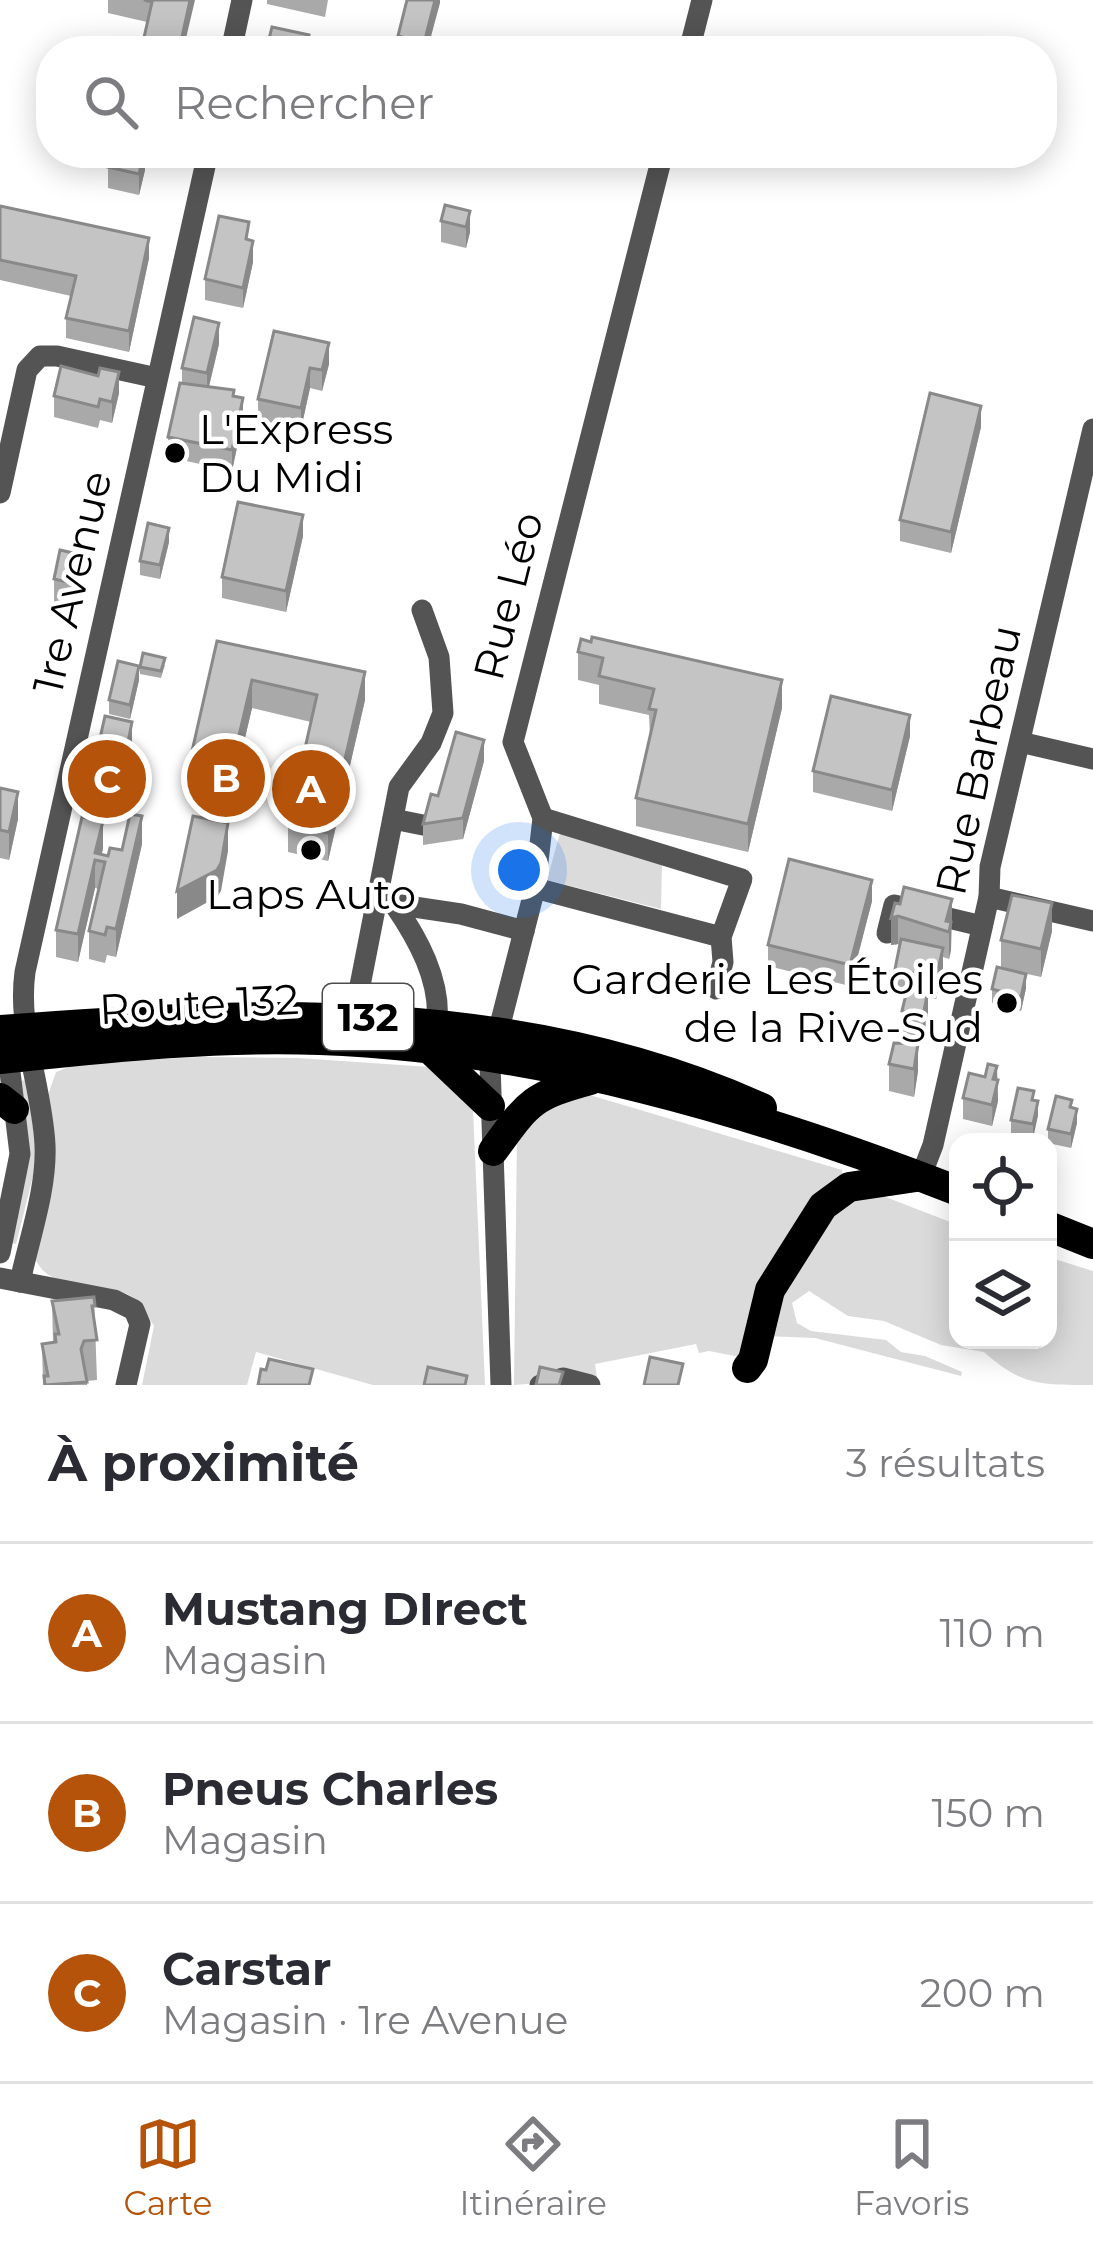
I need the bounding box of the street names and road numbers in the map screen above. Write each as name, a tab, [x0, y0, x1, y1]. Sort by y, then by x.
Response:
street label: 1re Avenue	[21, 466, 123, 698]
street label: Rue Léo	[462, 507, 554, 685]
street label: Rue Barbeau	[924, 621, 1032, 899]
street label: Route 132	[98, 973, 300, 1035]
road number: 132	[323, 984, 413, 1050]

